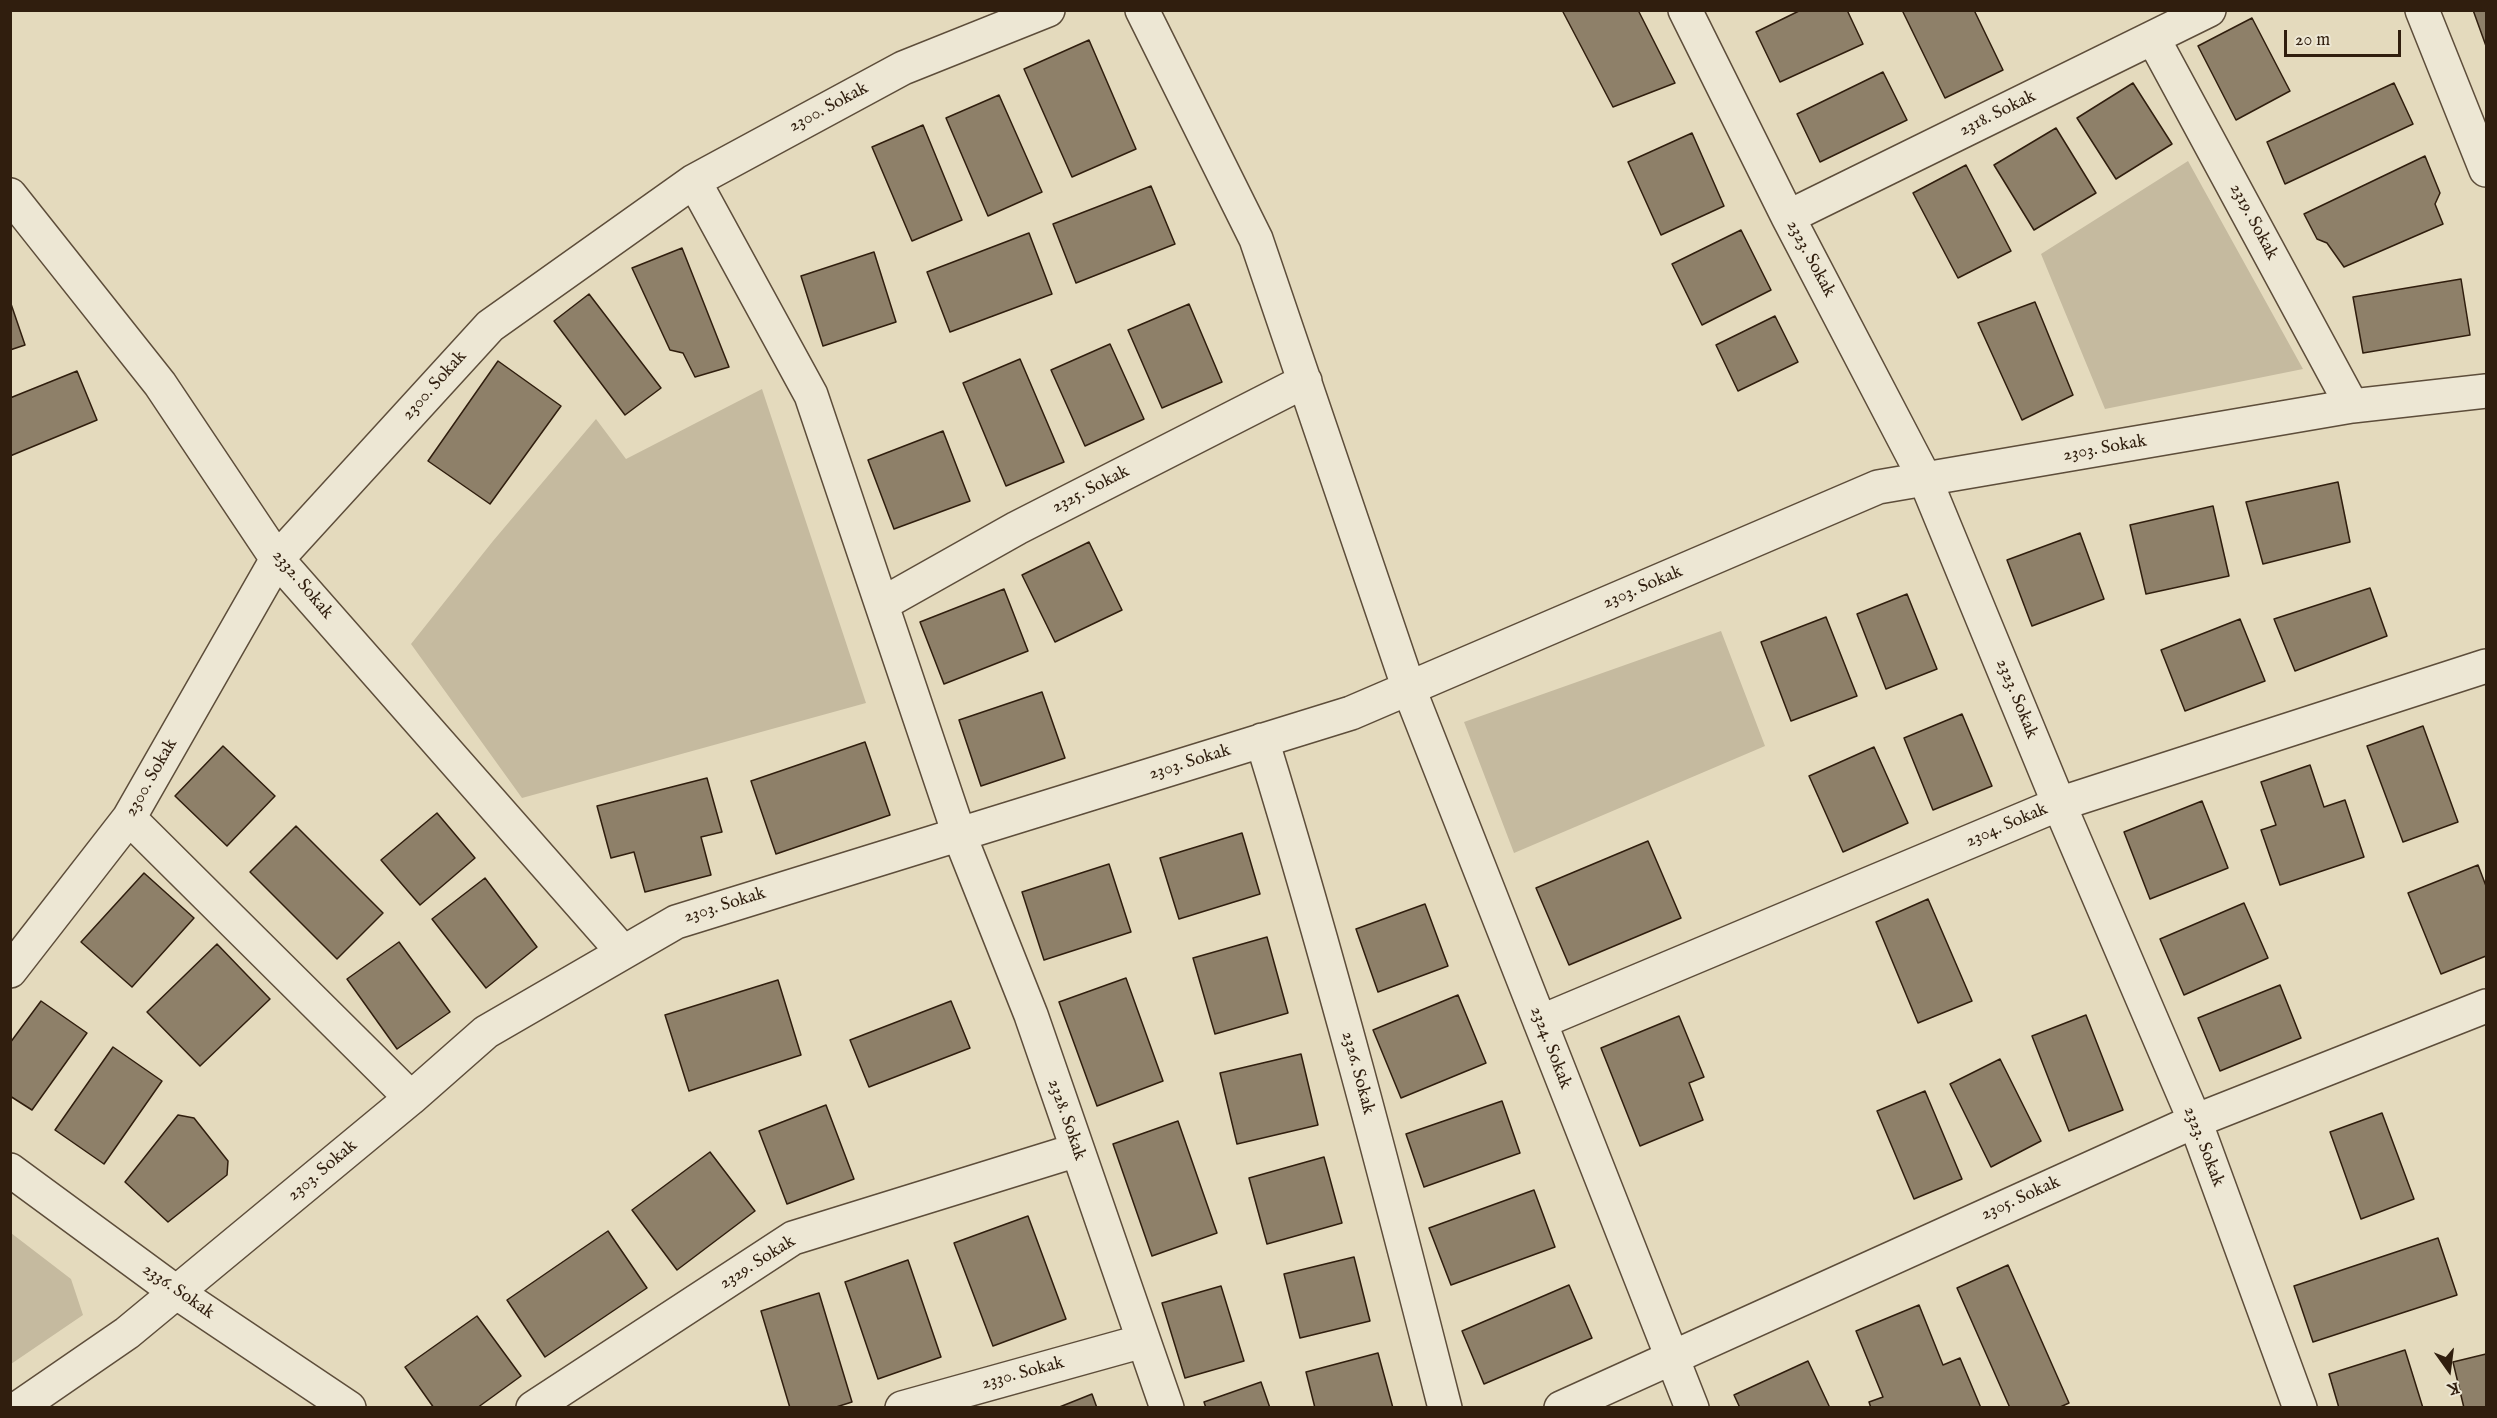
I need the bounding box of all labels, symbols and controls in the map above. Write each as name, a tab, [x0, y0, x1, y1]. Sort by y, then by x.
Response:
scale bar	[2287, 18, 2404, 56]
text: 20 m	[2295, 29, 2330, 52]
street label: 2300. Sokak	[786, 78, 872, 138]
street label: 2318. Sokak	[1956, 86, 2040, 142]
street label: 2319. Sokak	[2224, 180, 2282, 264]
street label: 2323. Sokak	[1781, 217, 1839, 301]
street label: 2300. Sokak	[398, 347, 472, 425]
street label: 2303. Sokak	[2062, 431, 2148, 467]
street label: 2325. Sokak	[1049, 461, 1133, 519]
street label: 2332. Sokak	[267, 546, 337, 624]
street label: 2303. Sokak	[1600, 562, 1686, 614]
street label: 2323. Sokak	[1990, 656, 2042, 742]
street label: 2300. Sokak	[121, 735, 183, 821]
street label: 2303. Sokak	[1146, 740, 1234, 786]
street label: 2304. Sokak	[1963, 799, 2051, 853]
street label: 2303. Sokak	[681, 883, 769, 929]
street label: 2324. Sokak	[1524, 1004, 1576, 1092]
street label: 2326. Sokak	[1336, 1029, 1378, 1117]
street label: 2328. Sokak	[1042, 1077, 1090, 1163]
street label: 2323. Sokak	[2178, 1104, 2228, 1190]
street label: 2303. Sokak	[284, 1136, 362, 1206]
street label: 2305. Sokak	[1978, 1172, 2064, 1226]
street label: 2329. Sokak	[716, 1231, 800, 1295]
street label: 2336. Sokak	[138, 1259, 218, 1325]
north arrow	[2419, 1340, 2479, 1400]
street label: 2330. Sokak	[979, 1353, 1067, 1395]
text: K	[2445, 1376, 2461, 1399]

